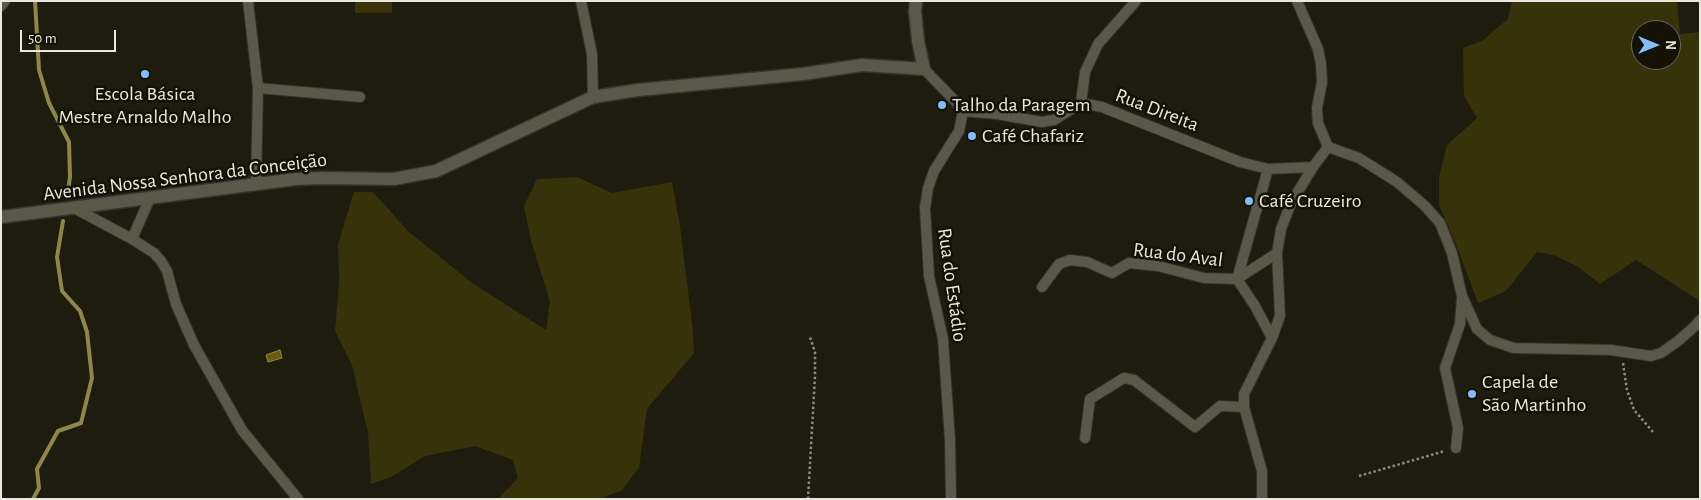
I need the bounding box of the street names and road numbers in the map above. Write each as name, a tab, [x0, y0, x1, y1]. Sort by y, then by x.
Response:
street label: Rua Direita	[1112, 83, 1202, 137]
street label: Avenida Nossa Senhora da Conceição	[42, 148, 328, 206]
street label: Rua do Estádio	[932, 227, 972, 343]
street label: Rua do Aval	[1132, 238, 1224, 272]

